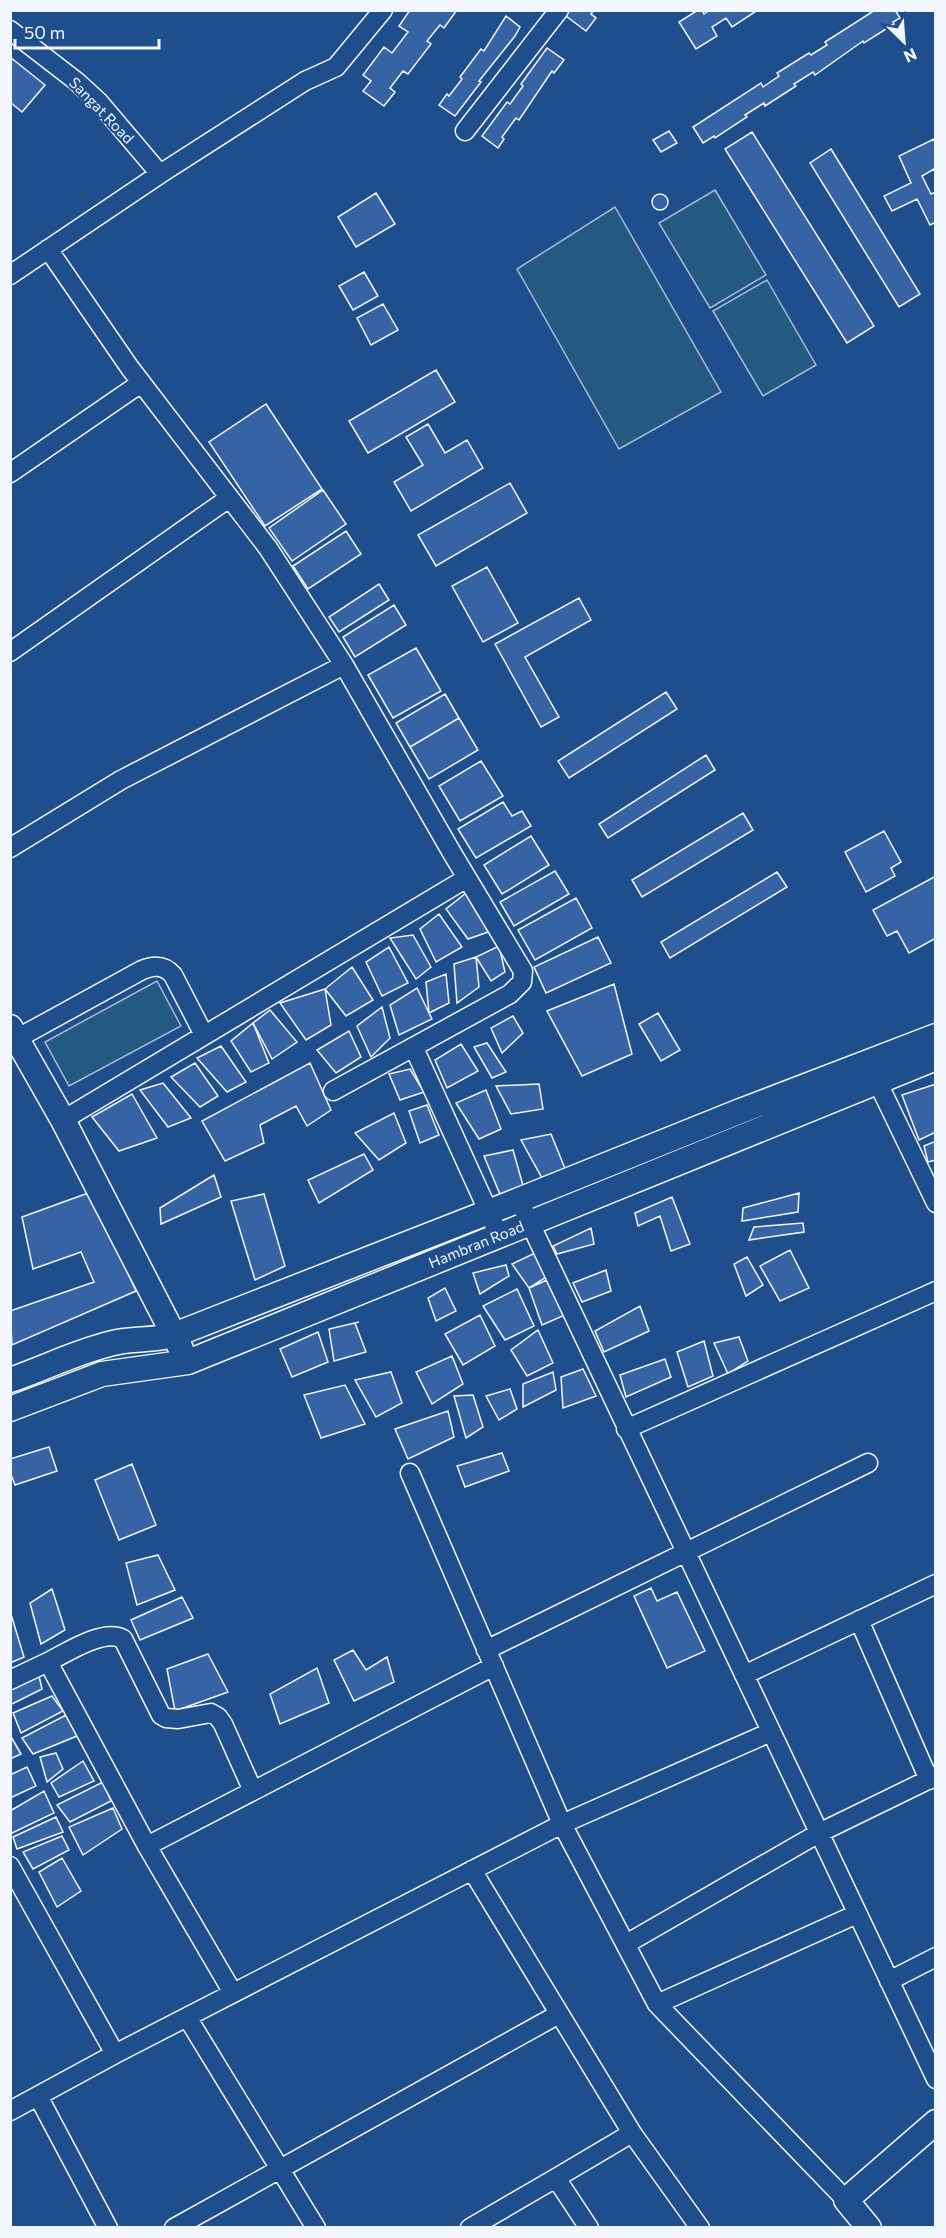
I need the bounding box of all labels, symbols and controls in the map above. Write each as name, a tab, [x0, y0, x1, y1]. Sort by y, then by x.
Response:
scale bar	[15, 12, 159, 50]
north arrow	[874, 12, 934, 72]
text: 50 m	[24, 21, 65, 43]
text: N	[901, 45, 920, 67]
street label: Sangat Road	[66, 73, 138, 147]
street label: Hambran Road	[426, 1217, 526, 1271]

